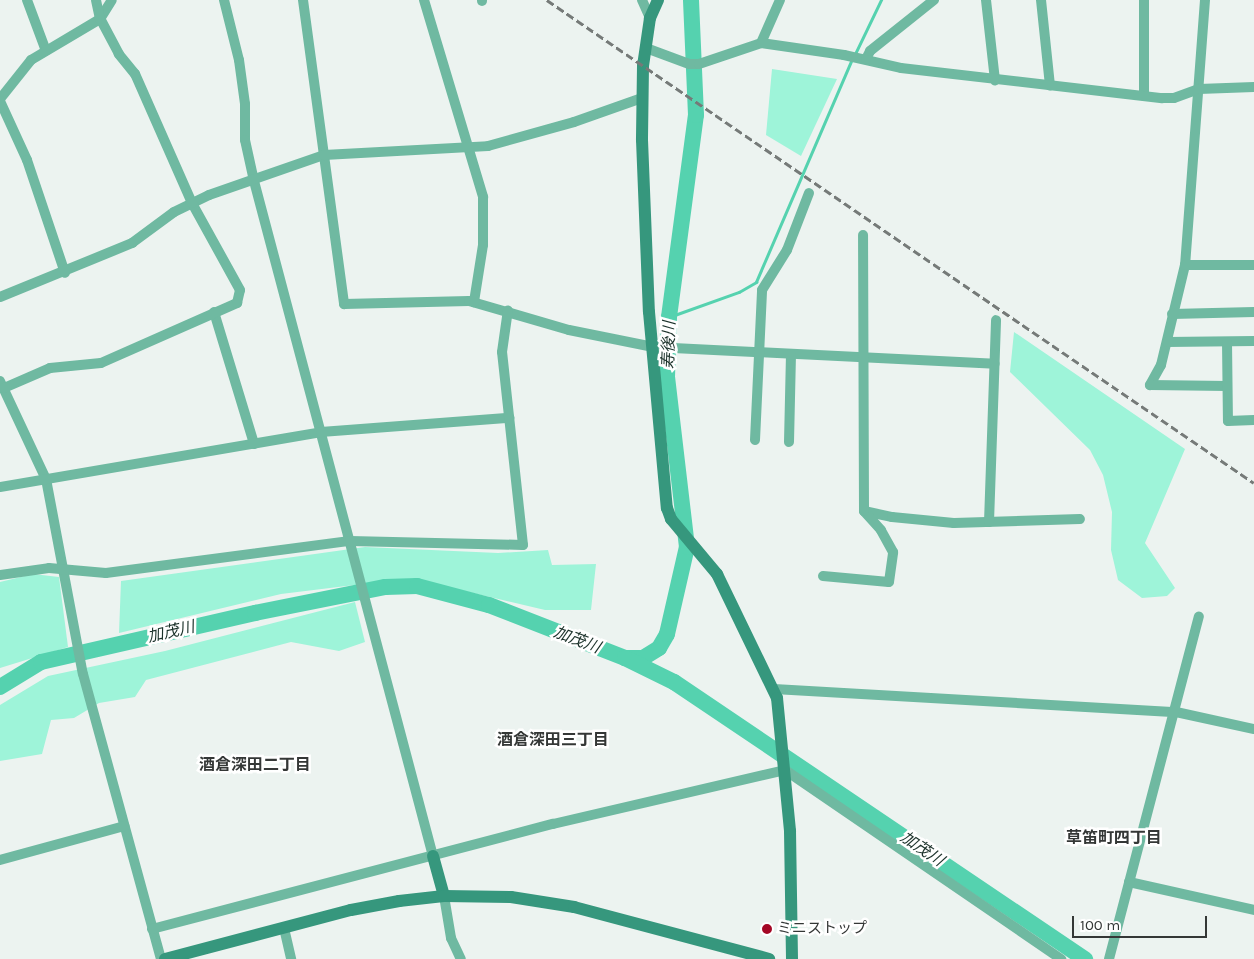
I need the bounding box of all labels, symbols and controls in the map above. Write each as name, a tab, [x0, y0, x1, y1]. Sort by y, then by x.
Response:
water label: 寿後川	[659, 321, 679, 369]
water label: 加茂川	[145, 617, 197, 647]
water label: 加茂川	[551, 622, 603, 658]
district label: 酒倉深田三丁目	[497, 730, 609, 750]
district label: 酒倉深田二丁目	[199, 755, 311, 775]
water label: 加茂川	[897, 828, 947, 870]
district label: 草笛町四丁目	[1066, 828, 1162, 848]
scale bar	[1074, 906, 1209, 938]
text: 100 m	[1080, 916, 1120, 934]
place label: ミニストップ	[777, 920, 867, 938]
marker: ミニストップ	[761, 923, 773, 935]

